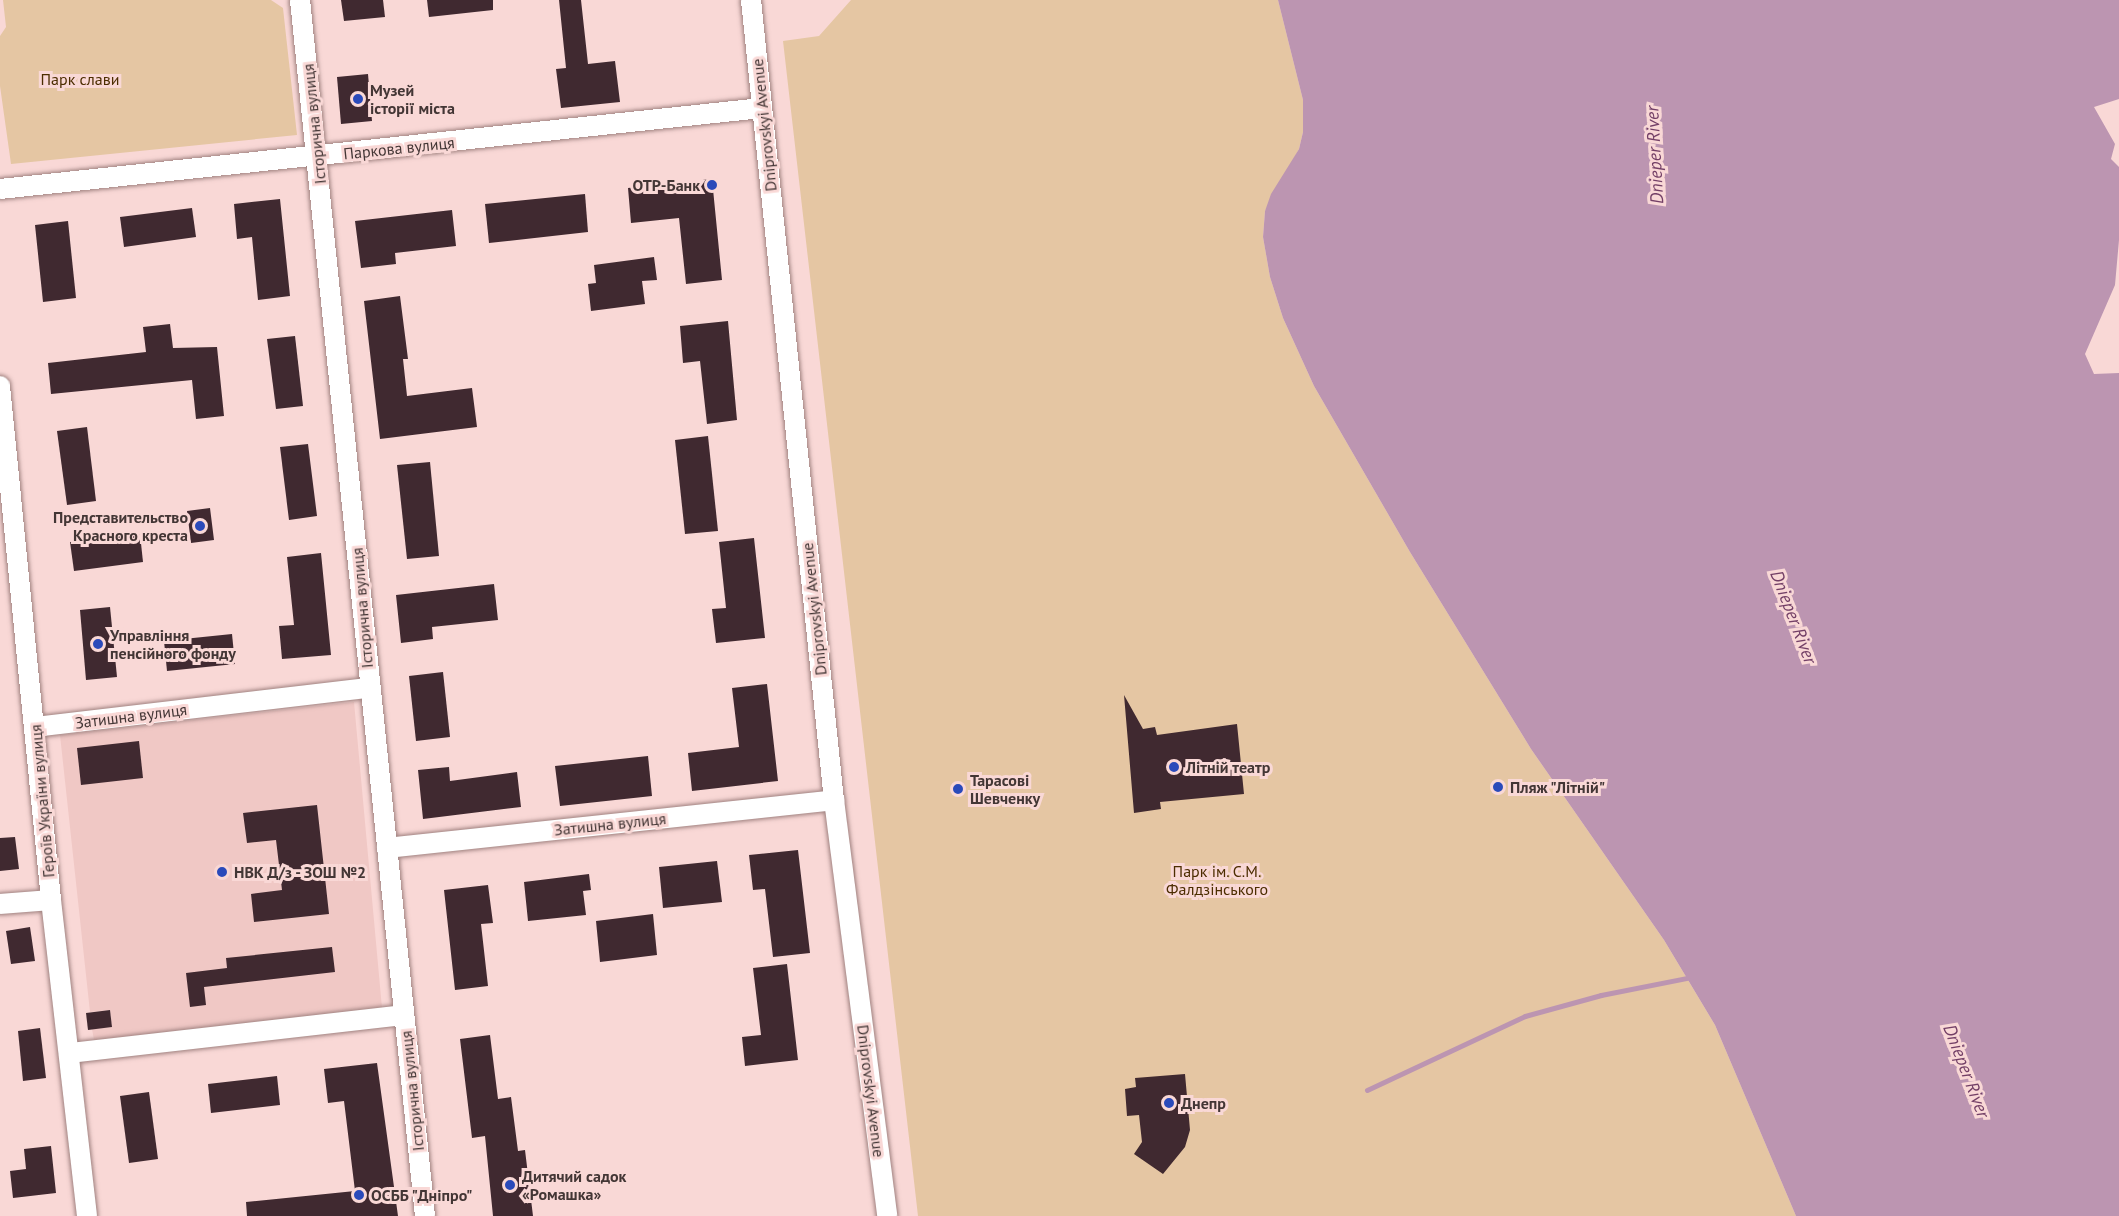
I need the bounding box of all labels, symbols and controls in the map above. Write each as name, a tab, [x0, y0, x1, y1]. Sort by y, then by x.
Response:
street label: Dniprovskyi Avenue	[747, 57, 781, 193]
street label: Історична вулиця	[298, 63, 330, 185]
park label: Парк слави	[41, 69, 119, 89]
place label: Музей історії міста	[370, 80, 455, 118]
marker: Музей історії міста	[351, 92, 365, 106]
water label: Dnieper River	[1642, 105, 1668, 205]
street label: Паркова вулиця	[342, 133, 456, 163]
place label: ОТР-Банк	[633, 175, 700, 195]
marker: ОТР-Банк	[705, 178, 719, 192]
place label: Представительство Красного креста	[53, 507, 188, 545]
marker: Представительство Красного креста	[193, 519, 207, 533]
street label: Dniprovskyi Avenue	[797, 541, 831, 677]
street label: Історична вулиця	[347, 547, 377, 669]
water label: Dnieper River	[1765, 567, 1821, 667]
place label: Управління пенсійного фонду	[110, 625, 236, 663]
marker: Управління пенсійного фонду	[91, 637, 105, 651]
street label: Затишна вулиця	[74, 700, 188, 732]
street label: Героїв України вулиця	[26, 723, 58, 879]
place label: Літній театр	[1186, 757, 1271, 777]
marker: Літній театр	[1167, 760, 1181, 774]
place label: Тарасові Шевченку	[970, 770, 1040, 808]
place label: Пляж "Літній"	[1510, 777, 1606, 797]
marker: Пляж "Літній"	[1491, 780, 1505, 794]
marker: Тарасові Шевченку	[951, 782, 965, 796]
street label: Затишна вулиця	[553, 809, 667, 839]
park label: Парк ім. С.М. Фалдзінського	[1166, 861, 1268, 899]
place label: НВК Д/з - ЗОШ №2	[234, 862, 369, 882]
marker: НВК Д/з - ЗОШ №2	[215, 865, 229, 879]
water label: Dnieper River	[1938, 1021, 1994, 1121]
street label: Dniprovskyi Avenue	[853, 1023, 889, 1159]
street label: Історична вулиця	[396, 1030, 428, 1152]
place label: Днепр	[1181, 1093, 1226, 1113]
marker: Днепр	[1162, 1096, 1176, 1110]
place label: Дитячий садок «Ромашка»	[522, 1166, 626, 1204]
marker: Дитячий садок «Ромашка»	[503, 1178, 517, 1192]
place label: ОСББ "Днiпро"	[371, 1185, 474, 1205]
marker: ОСББ "Днiпро"	[352, 1188, 366, 1202]

